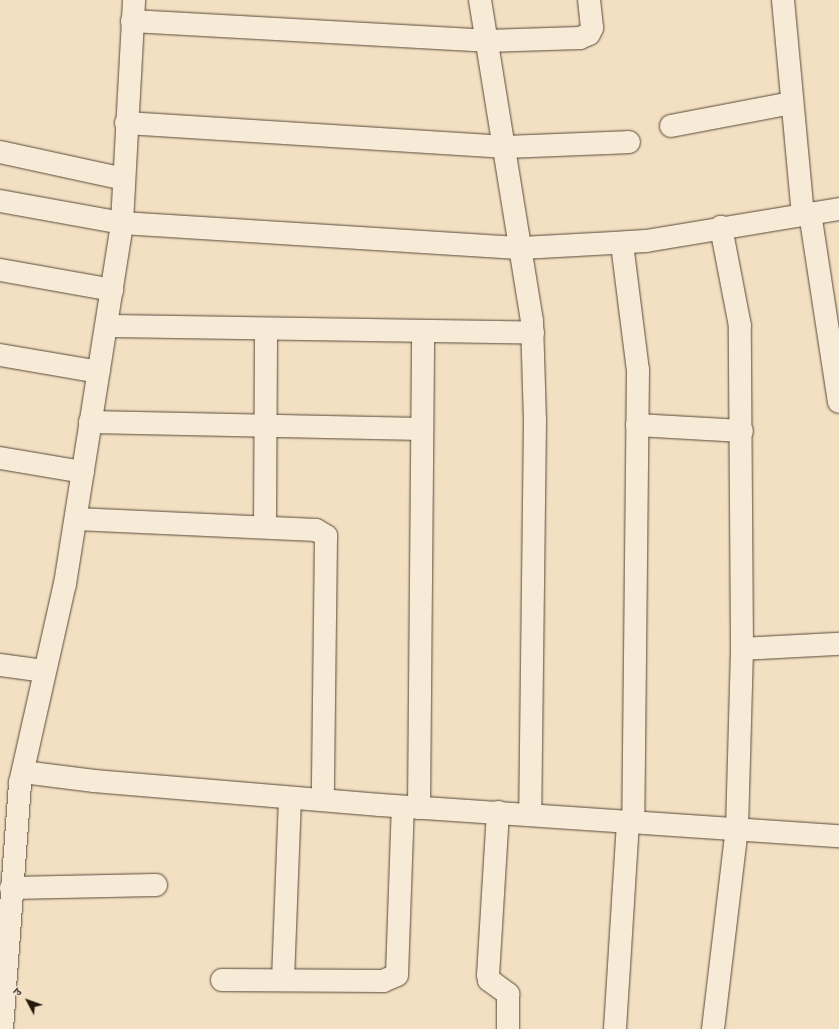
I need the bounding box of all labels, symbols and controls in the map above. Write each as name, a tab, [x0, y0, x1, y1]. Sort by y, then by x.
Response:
north arrow	[8, 981, 48, 1021]
text: उ	[11, 986, 26, 1000]

